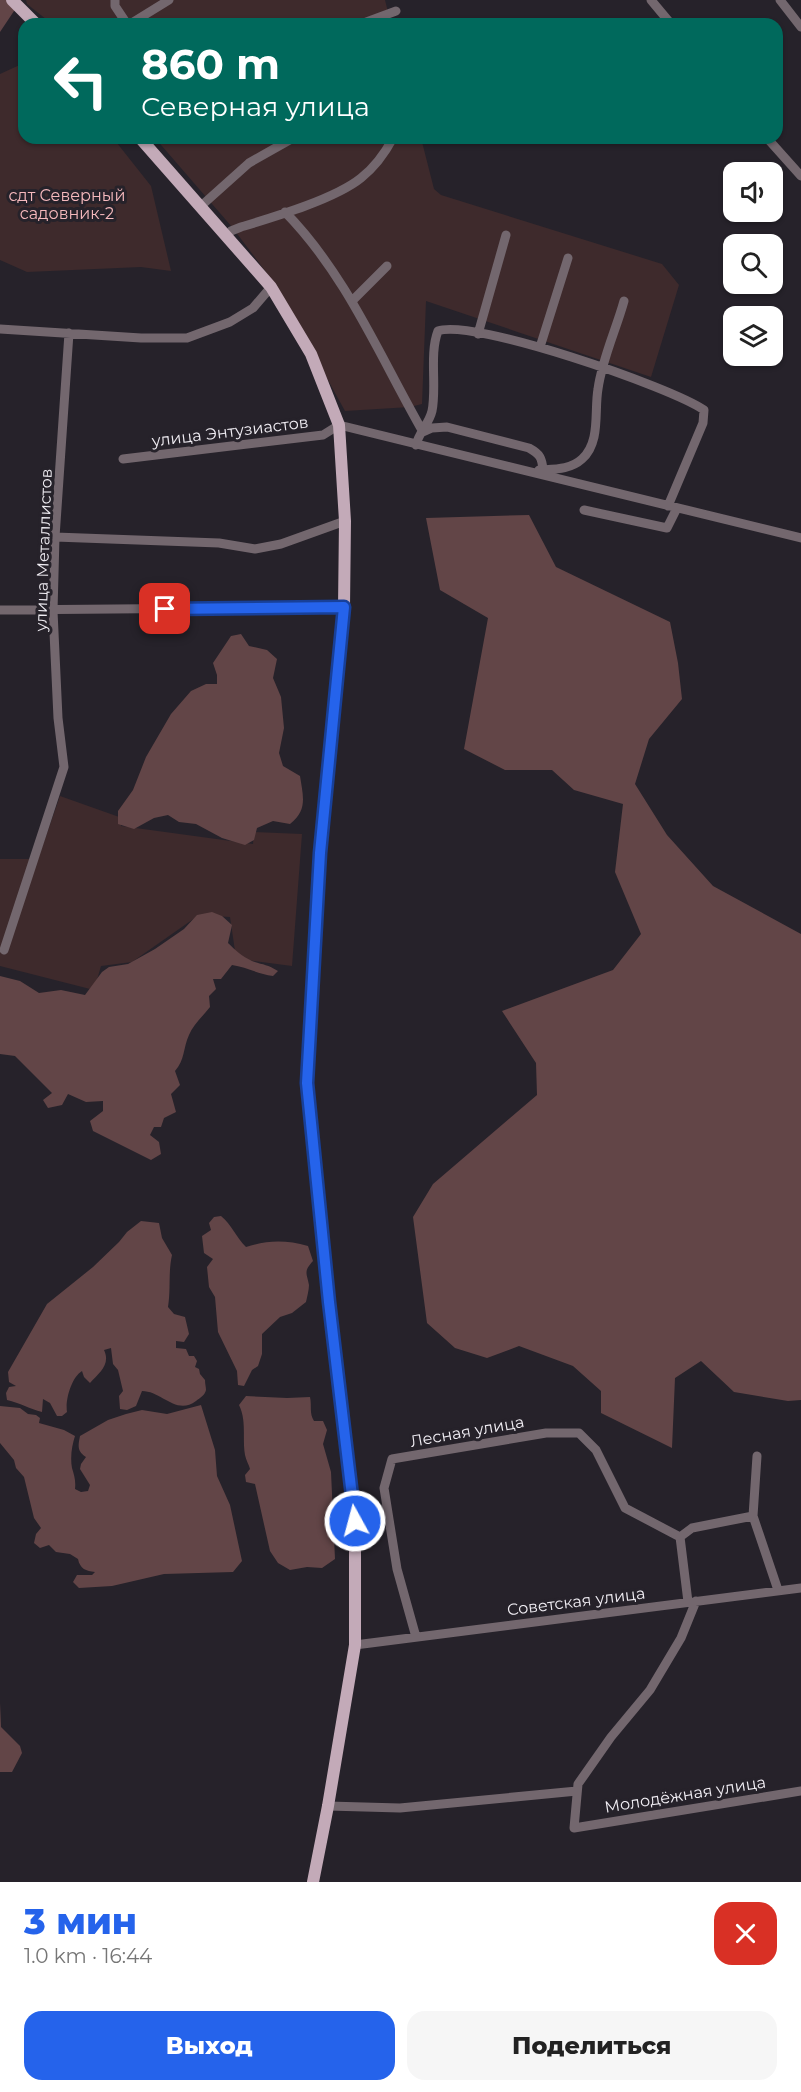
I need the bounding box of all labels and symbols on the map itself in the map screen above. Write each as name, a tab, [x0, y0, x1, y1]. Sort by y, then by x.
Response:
park label: сдт Северный садовник-2	[9, 186, 125, 223]
street label: улица Энтузиастов	[150, 412, 309, 451]
street label: улица Металлистов	[31, 468, 56, 633]
pin	[139, 583, 190, 634]
street label: Лесная улица	[409, 1412, 526, 1451]
position arrow	[323, 1489, 387, 1553]
street label: Советская улица	[506, 1584, 646, 1619]
street label: Молодёжная улица	[603, 1772, 767, 1817]

